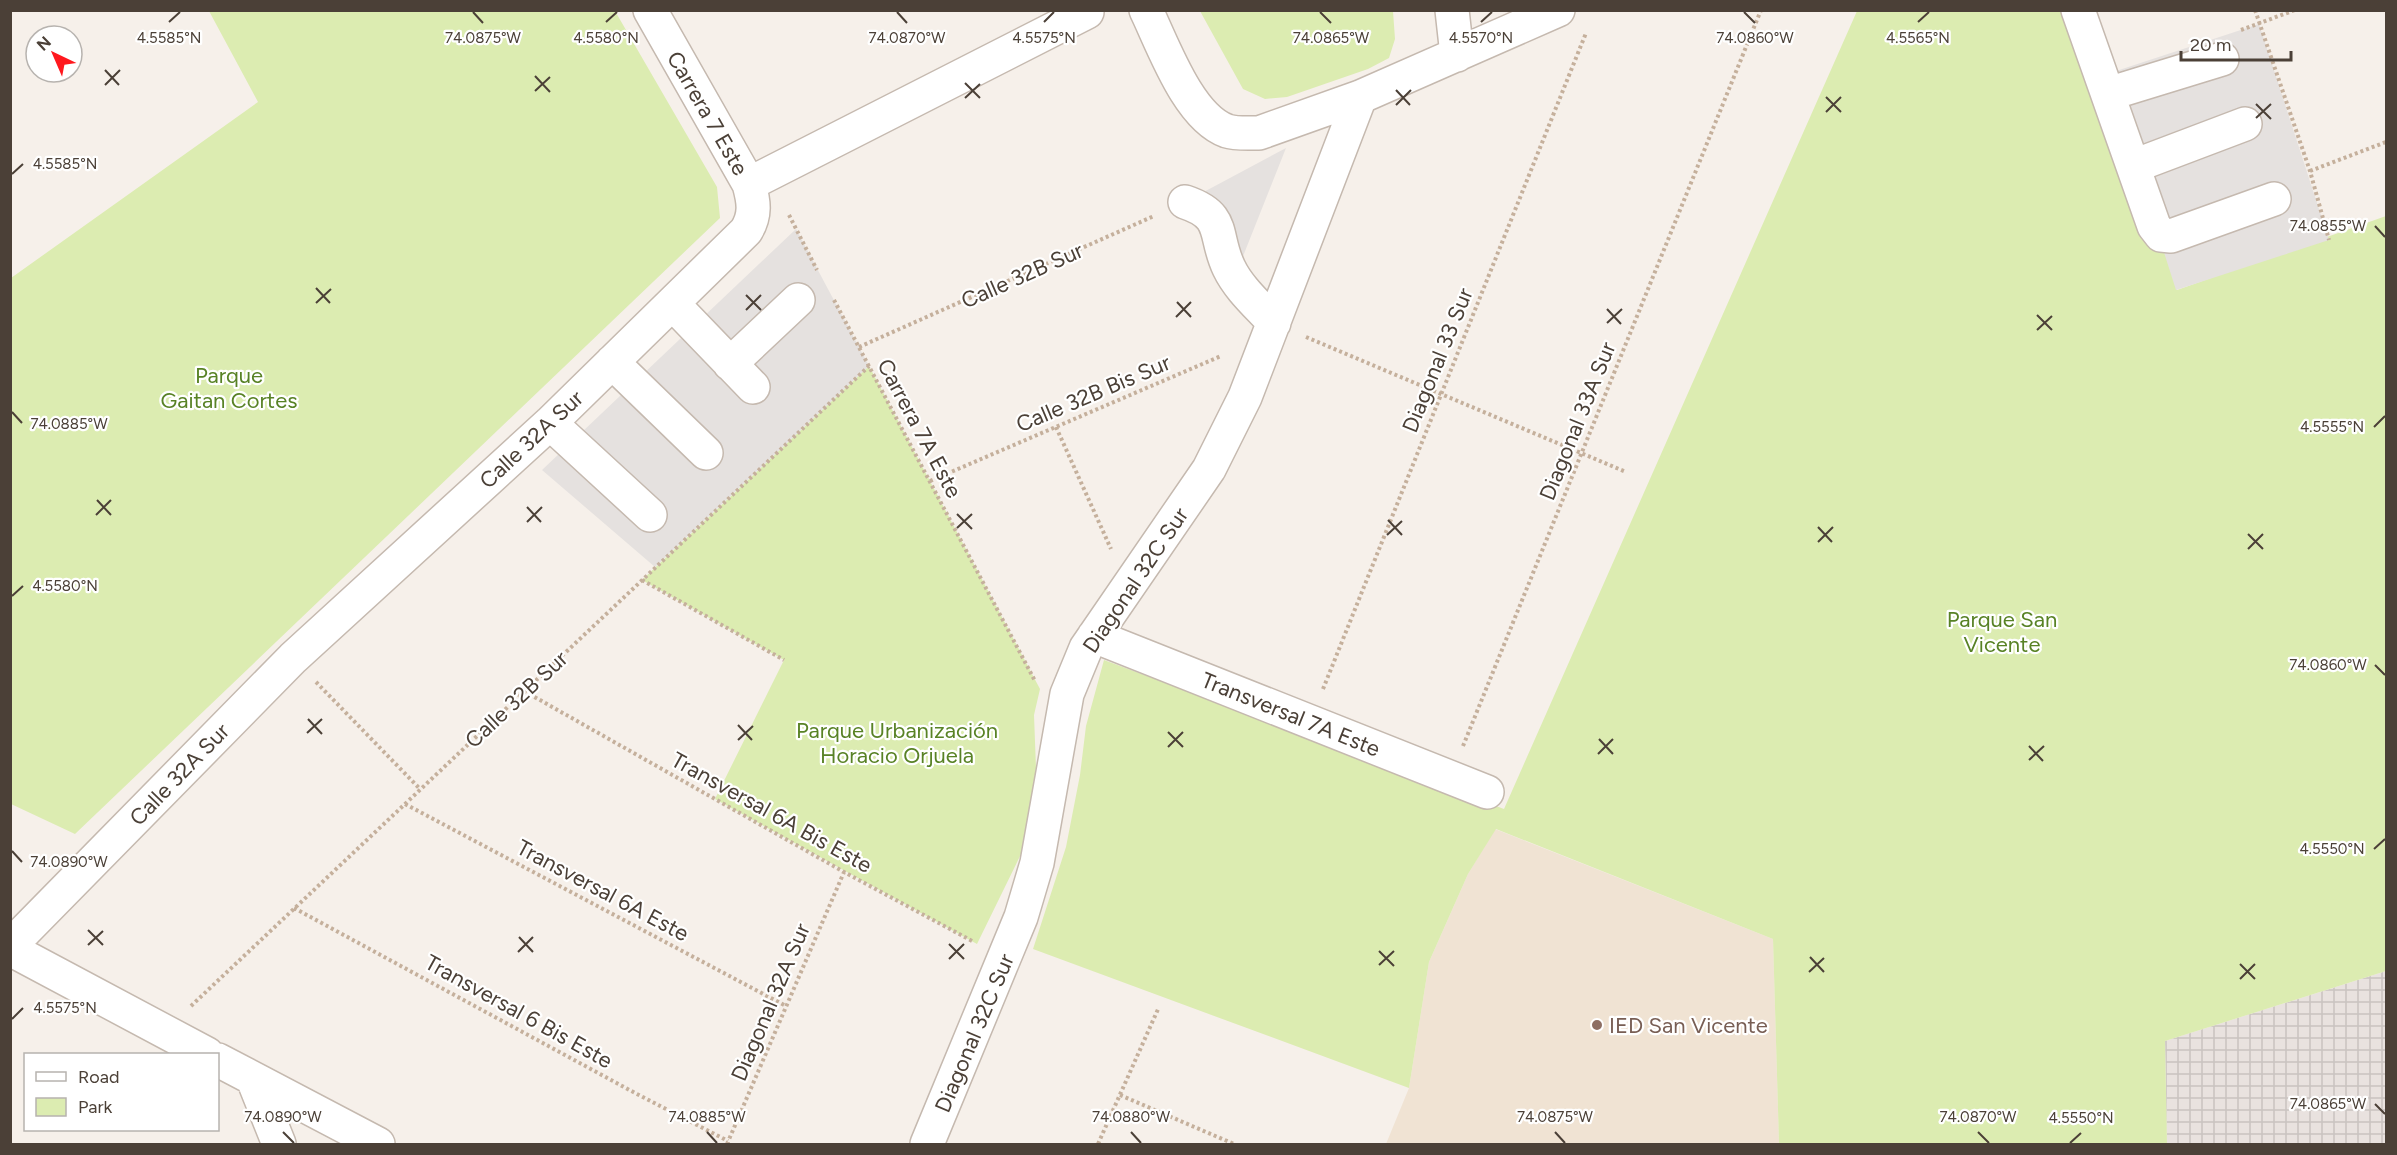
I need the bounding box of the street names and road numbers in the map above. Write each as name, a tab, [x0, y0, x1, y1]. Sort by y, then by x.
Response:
street label: Carrera 7 Este	[661, 46, 754, 180]
street label: Calle 32B Sur	[957, 236, 1088, 314]
street label: Diagonal 33 Sur	[1396, 283, 1479, 436]
street label: Diagonal 33A Sur	[1533, 338, 1622, 504]
street label: Calle 32B Bis Sur	[1012, 349, 1175, 438]
street label: Carrera 7A Este	[872, 354, 968, 502]
street label: Calle 32A Sur	[474, 384, 589, 494]
street label: Diagonal 32C Sur	[1077, 502, 1194, 658]
street label: Calle 32B Sur	[459, 645, 574, 754]
street label: Transversal 7A Este	[1197, 666, 1384, 763]
street label: Calle 32A Sur	[124, 717, 235, 831]
street label: Transversal 6A Bis Este	[667, 746, 877, 879]
street label: Transversal 6A Este	[512, 834, 693, 947]
street label: Diagonal 32A Sur	[725, 919, 816, 1085]
street label: Transversal 6 Bis Este	[420, 949, 617, 1074]
street label: Diagonal 32C Sur	[929, 949, 1020, 1117]

